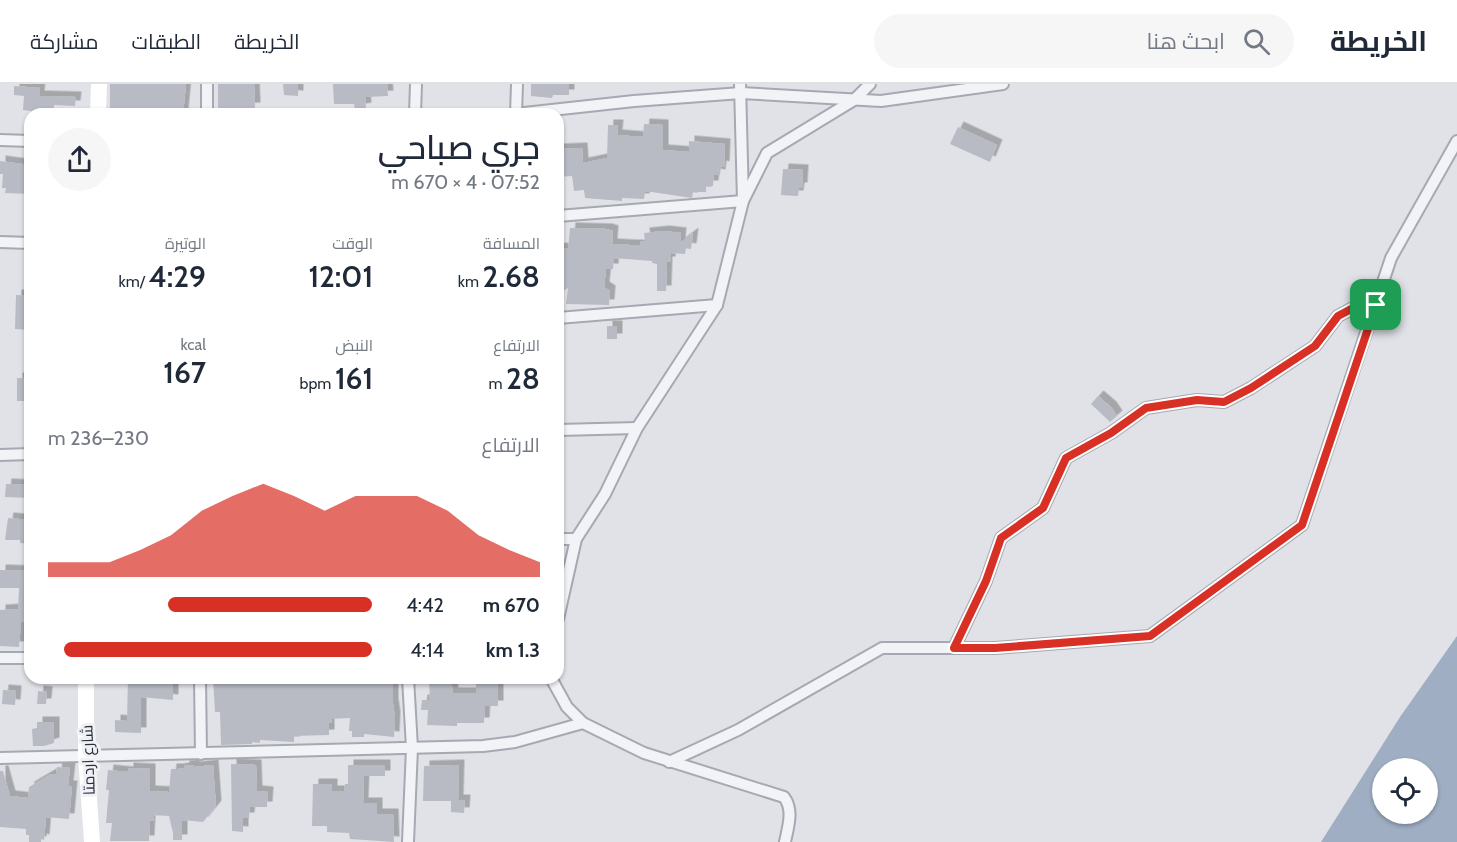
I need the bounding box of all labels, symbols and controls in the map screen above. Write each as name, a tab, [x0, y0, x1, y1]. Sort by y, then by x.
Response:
search box	[874, 14, 1294, 68]
text: الخريطة	[1330, 24, 1427, 58]
icon: search	[1240, 25, 1273, 58]
text: ابحث هنا	[1147, 28, 1225, 55]
text: مشاركة	[30, 29, 99, 54]
text: الطبقات	[132, 29, 201, 54]
text: الخريطة	[234, 29, 300, 54]
text: جري صباحي	[378, 127, 540, 167]
button: share	[48, 128, 111, 191]
text: 07:52 · 4 × 670 m	[391, 170, 540, 194]
text: الوتيرة	[165, 234, 206, 253]
text: الوقت	[332, 234, 373, 253]
text: المسافة	[483, 234, 540, 253]
text: 4:29	[149, 258, 206, 295]
text: 12:01	[308, 258, 373, 295]
text: 2.68	[483, 258, 540, 295]
text: /km	[119, 272, 149, 291]
text: km	[458, 272, 483, 291]
pin	[1350, 279, 1401, 330]
icon: arrive	[1359, 288, 1392, 321]
text: kcal	[180, 335, 206, 354]
text: النبض	[335, 336, 373, 355]
text: الارتفاع	[493, 336, 540, 355]
text: 167	[163, 354, 206, 391]
text: 161	[335, 360, 373, 397]
text: 28	[506, 360, 540, 397]
text: bpm	[300, 374, 335, 393]
text: m	[488, 374, 506, 393]
text: 230–236 m	[48, 426, 149, 450]
text: الارتفاع	[481, 433, 540, 457]
text: 4:42	[406, 593, 444, 617]
text: 670 m	[483, 593, 540, 617]
text: 4:14	[410, 638, 444, 662]
text: 1.3 km	[486, 638, 540, 662]
street label: شارع اردمتا	[77, 724, 101, 796]
map controls	[1372, 758, 1438, 824]
button: locate	[1372, 758, 1438, 824]

